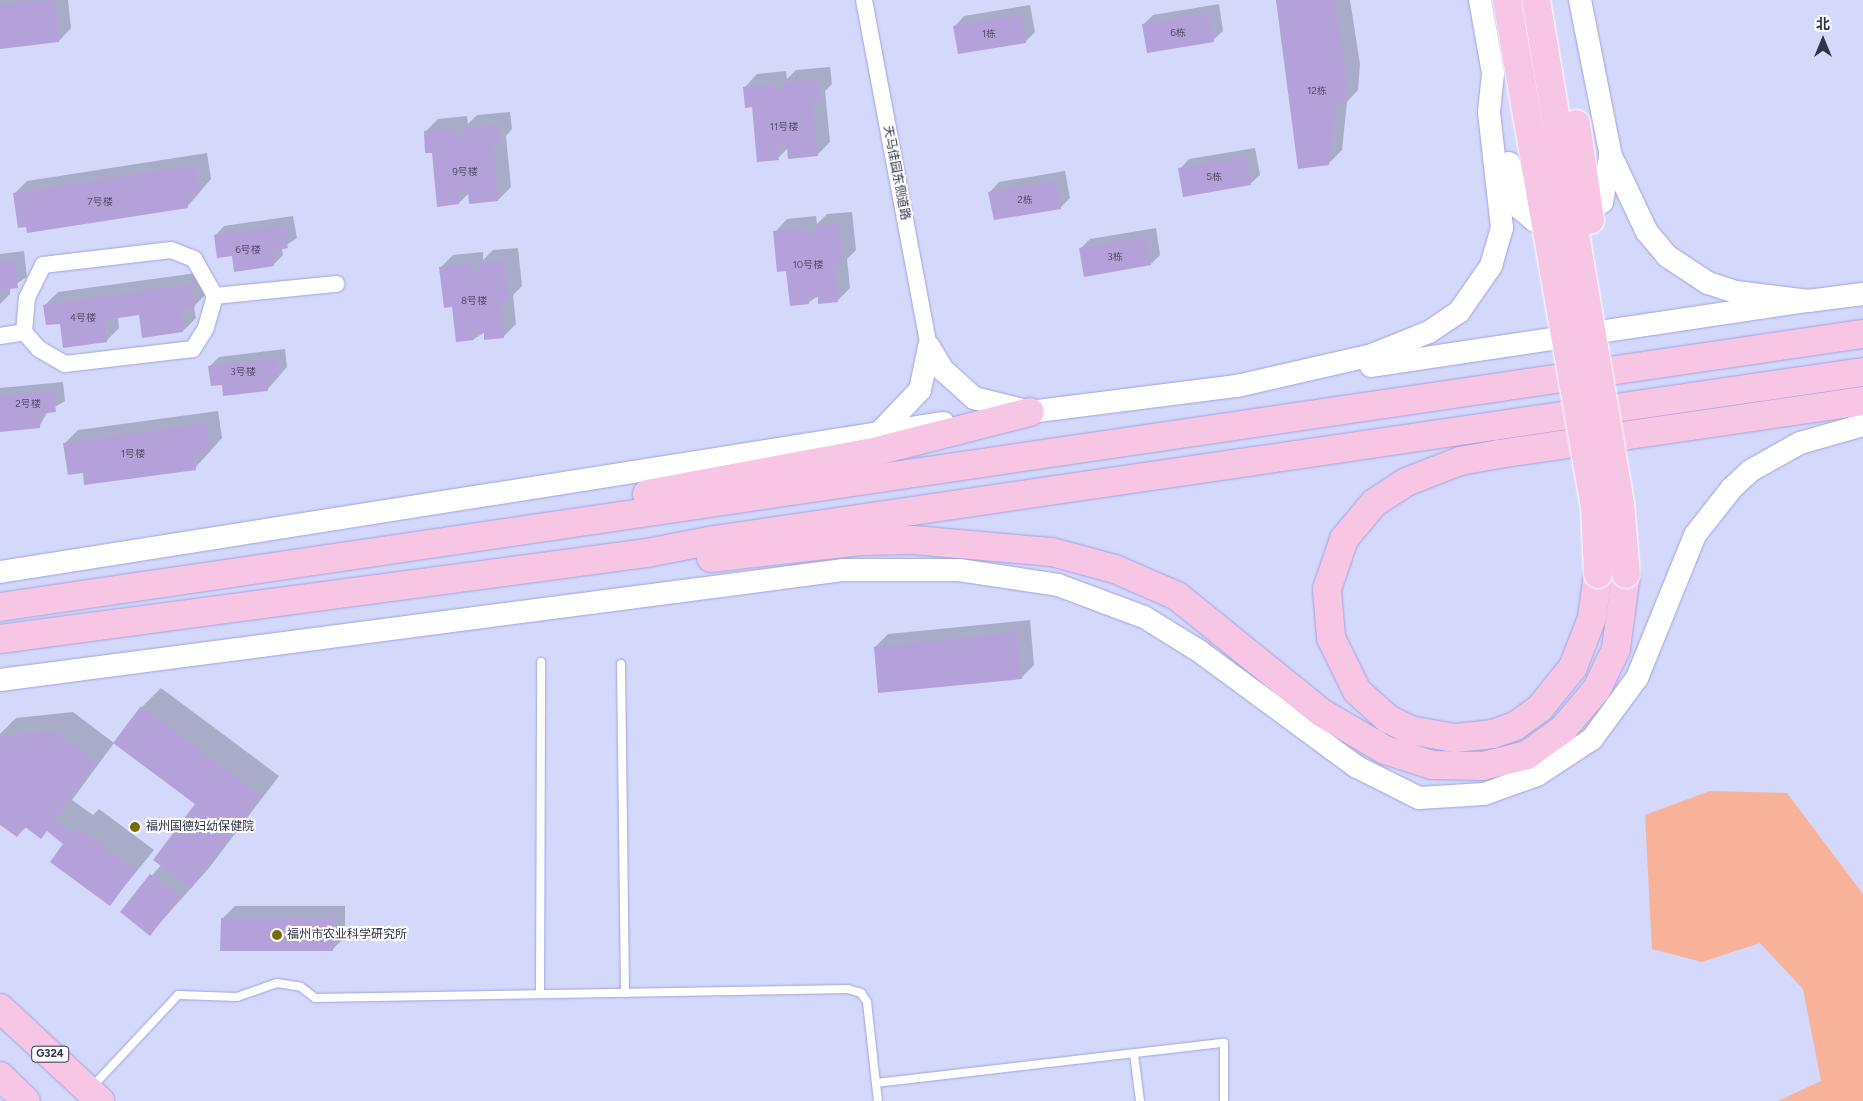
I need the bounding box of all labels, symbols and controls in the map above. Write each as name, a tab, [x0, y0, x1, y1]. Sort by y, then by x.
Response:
north arrow	[1798, 15, 1848, 65]
text: 北	[1816, 16, 1830, 33]
house number: 6栋	[1170, 27, 1186, 39]
house number: 1栋	[982, 28, 996, 40]
house number: 12栋	[1307, 85, 1327, 97]
house number: 11号楼	[770, 121, 798, 133]
street label: 天马佳园东侧道路	[880, 125, 912, 221]
house number: 9号楼	[452, 166, 478, 178]
house number: 5栋	[1206, 171, 1222, 183]
house number: 2栋	[1017, 194, 1033, 206]
house number: 7号楼	[87, 196, 113, 208]
house number: 6号楼	[235, 244, 261, 256]
house number: 3栋	[1107, 251, 1123, 263]
house number: 10号楼	[793, 259, 823, 271]
house number: 8号楼	[461, 295, 487, 307]
house number: 4号楼	[70, 312, 96, 324]
house number: 3号楼	[230, 366, 256, 378]
house number: 2号楼	[15, 398, 41, 410]
house number: 1号楼	[121, 448, 145, 460]
marker: 福州国德妇幼保健院	[128, 820, 142, 834]
place label: 福州国德妇幼保健院	[146, 820, 254, 834]
place label: 福州市农业科学研究所	[287, 928, 407, 942]
marker: 福州市农业科学研究所	[271, 929, 283, 941]
road number: G324	[30, 1046, 70, 1062]

